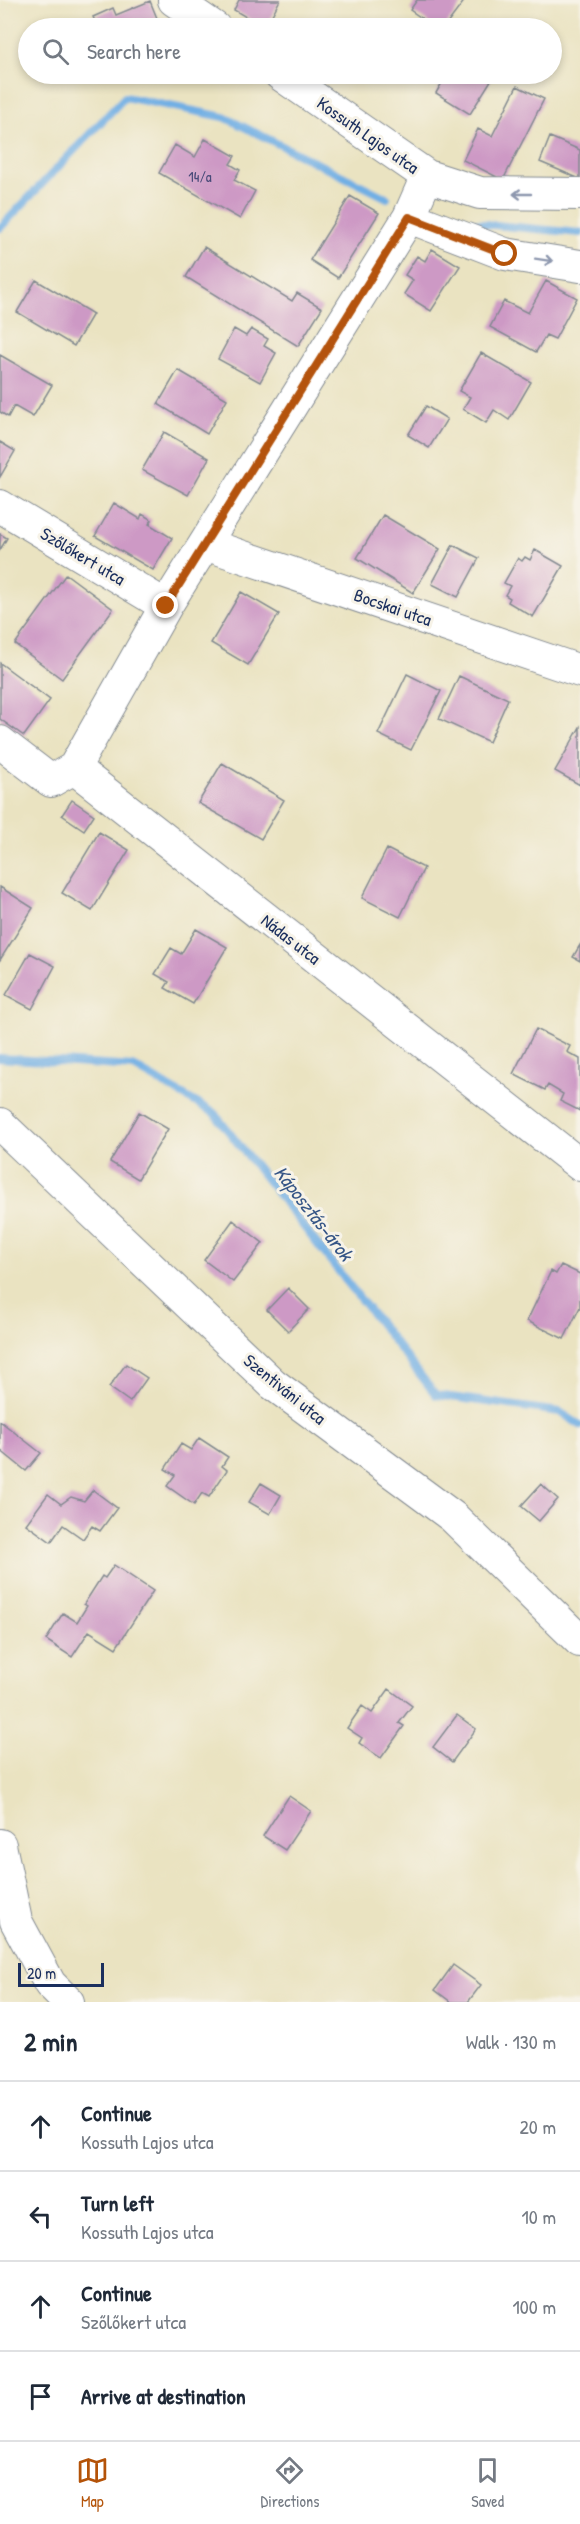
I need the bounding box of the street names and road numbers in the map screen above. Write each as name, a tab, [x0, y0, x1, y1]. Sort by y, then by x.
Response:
street label: Kossuth Lajos utca	[312, 91, 424, 179]
street label: Szőlőkert utca	[36, 521, 130, 591]
street label: Bocskai utca	[351, 582, 435, 632]
street label: Nádas utca	[256, 908, 326, 970]
street label: Szentiváni utca	[238, 1348, 332, 1430]

